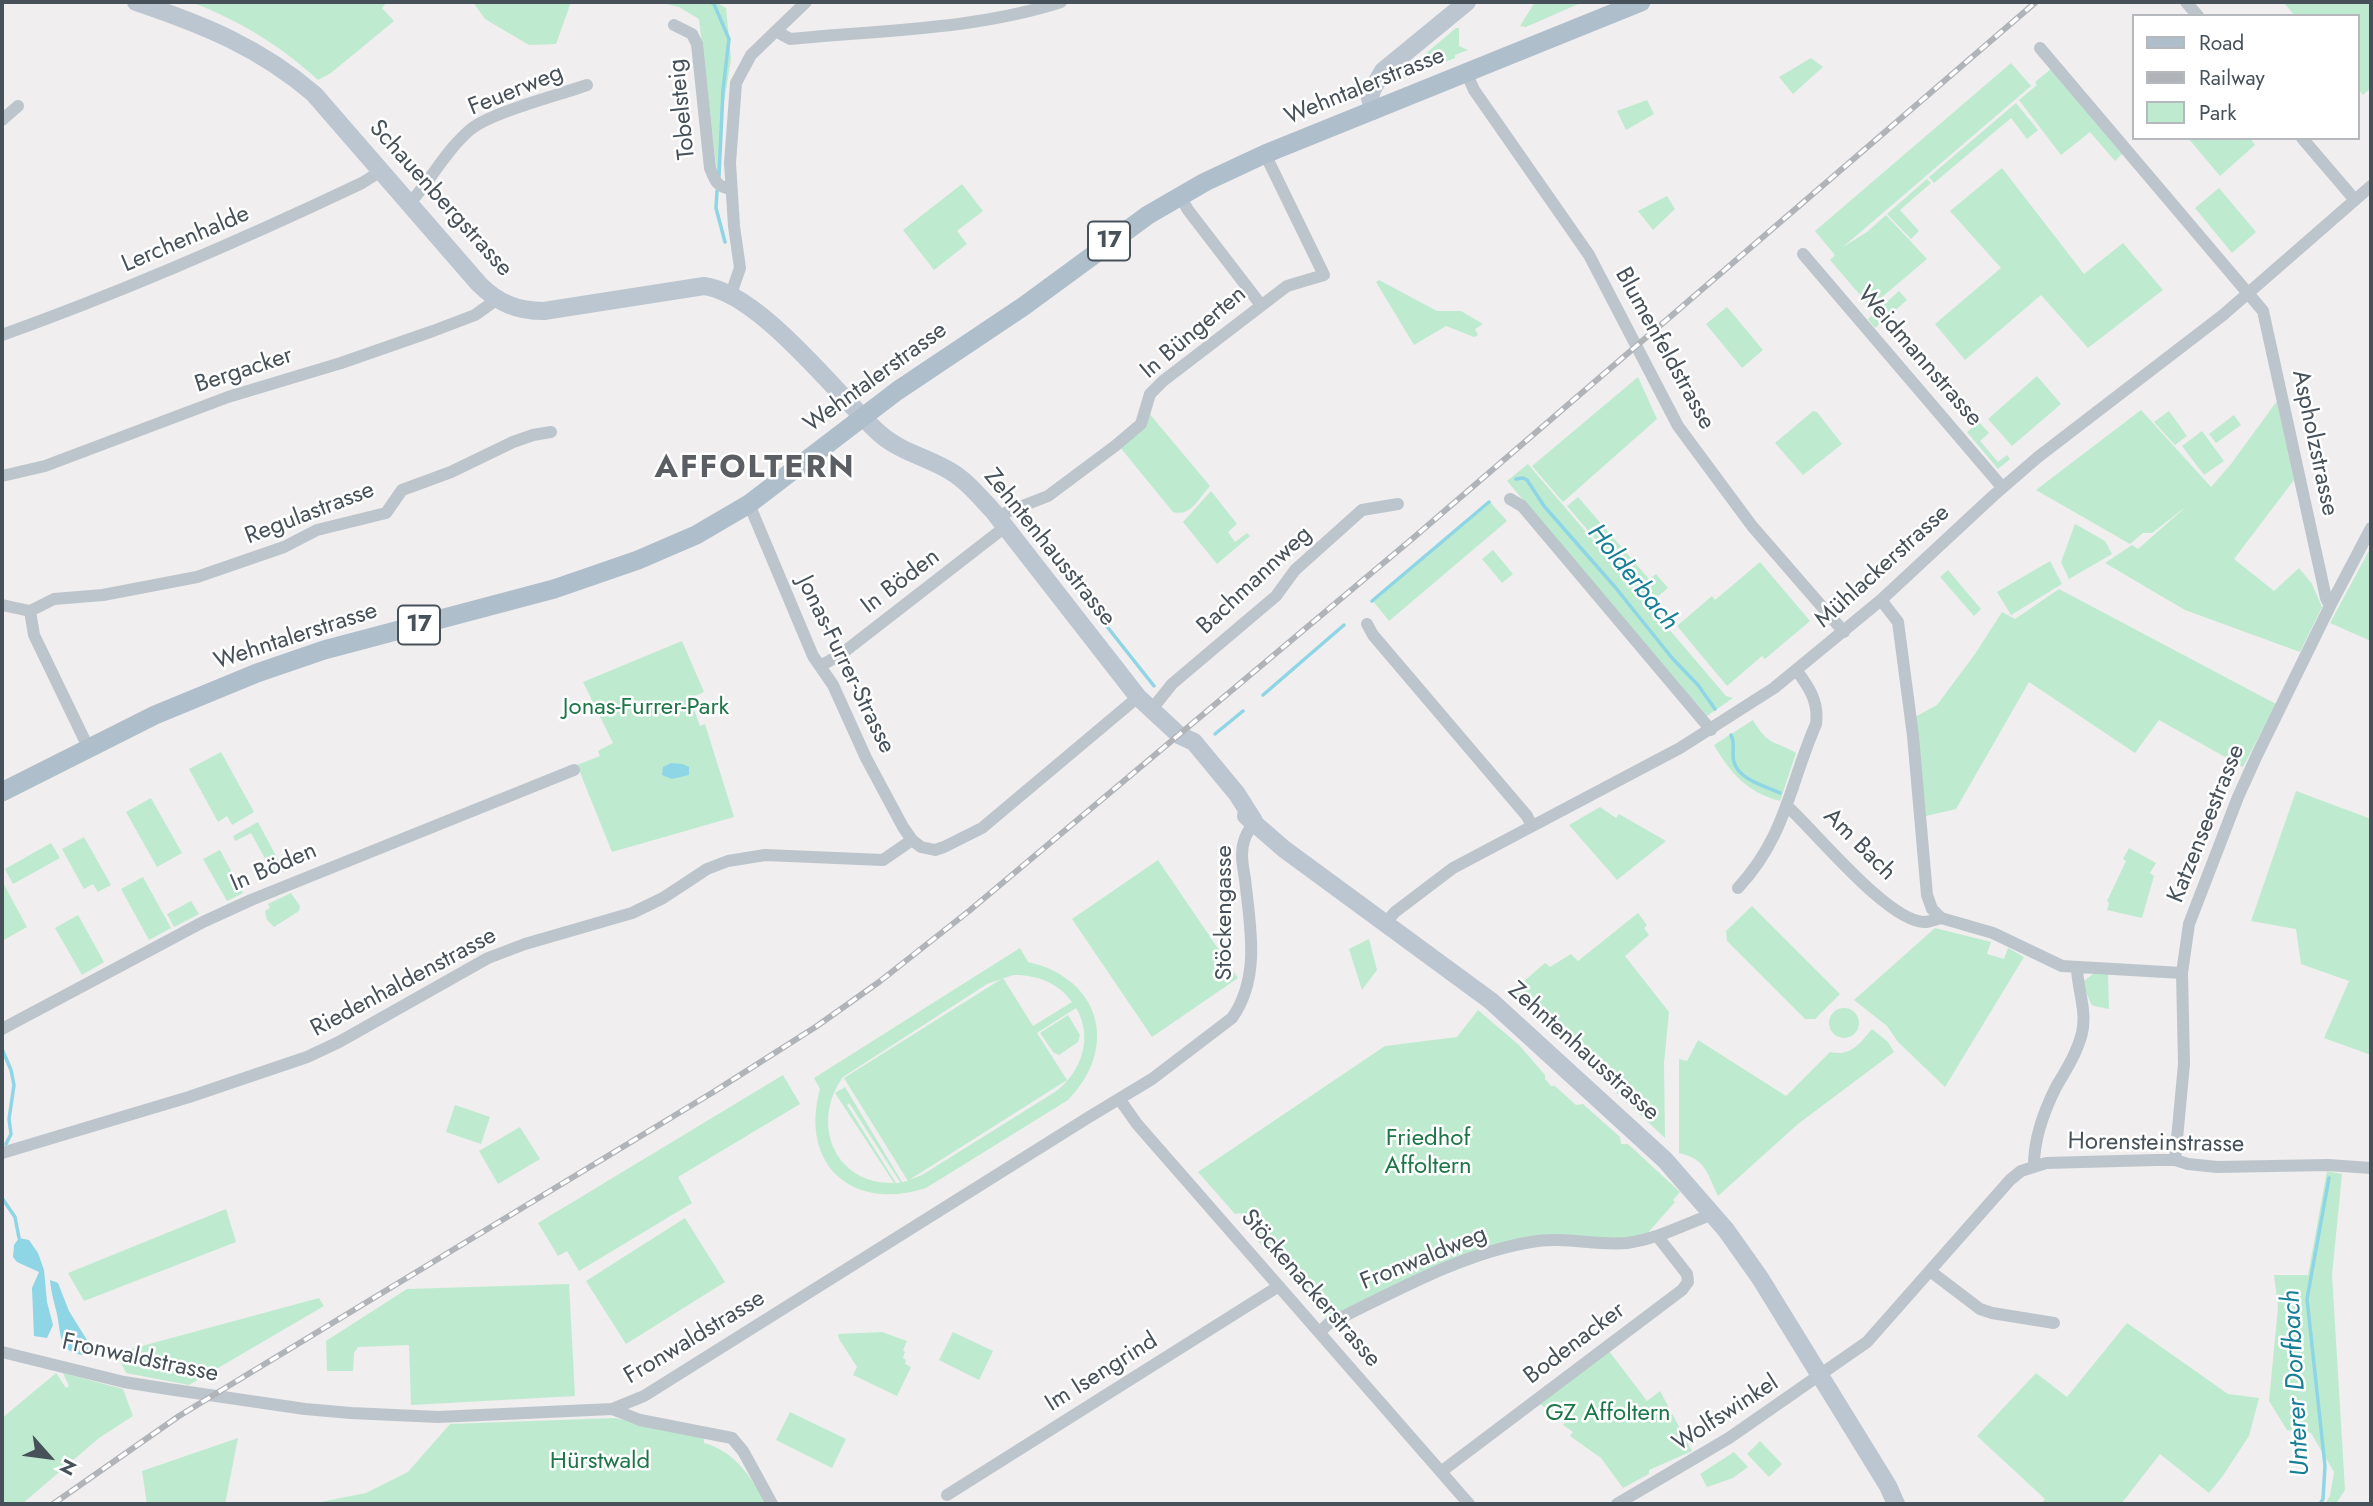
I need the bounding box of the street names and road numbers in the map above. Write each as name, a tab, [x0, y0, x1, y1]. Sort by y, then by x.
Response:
street label: Wehntalerstrasse	[1281, 42, 1449, 132]
street label: Tobelsteig	[663, 57, 703, 161]
street label: Feuerweg	[464, 59, 568, 123]
street label: Schauenbergstrasse	[362, 115, 518, 283]
street label: Lerchenhalde	[118, 200, 254, 280]
road number: 17	[1088, 222, 1130, 260]
street label: Blumenfeldstrasse	[1608, 263, 1720, 435]
street label: In Büngerten	[1135, 280, 1253, 386]
street label: Weidmannstrasse	[1850, 281, 1988, 433]
street label: Wehntalerstrasse	[799, 316, 953, 440]
street label: Bergacker	[191, 342, 297, 400]
street label: Aspholzstrasse	[2284, 367, 2344, 519]
street label: Zehntenhausstrasse	[977, 464, 1121, 632]
street label: Regulastrasse	[241, 476, 379, 552]
street label: Mühlackerstrasse	[1810, 499, 1956, 635]
street label: Bachmannweg	[1192, 521, 1318, 641]
street label: In Böden	[856, 543, 946, 621]
street label: Jonas-Furrer-Strasse	[790, 572, 900, 758]
street label: Wehntalerstrasse	[211, 597, 381, 677]
road number: 17	[398, 606, 440, 645]
street label: Katzenseestrasse	[2162, 741, 2252, 907]
street label: Am Bach	[1817, 803, 1901, 887]
street label: In Böden	[227, 837, 321, 899]
street label: Stöckengasse	[1211, 845, 1239, 981]
street label: Riedenhaldenstrasse	[306, 922, 502, 1044]
street label: Zehntenhausstrasse	[1501, 976, 1665, 1128]
street label: Horensteinstrasse	[2067, 1128, 2245, 1160]
street label: Stöckenackerstrasse	[1234, 1204, 1386, 1374]
street label: Fronwaldweg	[1356, 1221, 1492, 1297]
street label: Fronwaldstrasse	[619, 1285, 771, 1391]
street label: Bodenacker	[1519, 1297, 1631, 1391]
street label: Im Isengrind	[1041, 1327, 1163, 1419]
street label: Fronwaldstrasse	[59, 1328, 221, 1390]
street label: Wolfswinkel	[1668, 1369, 1784, 1459]

